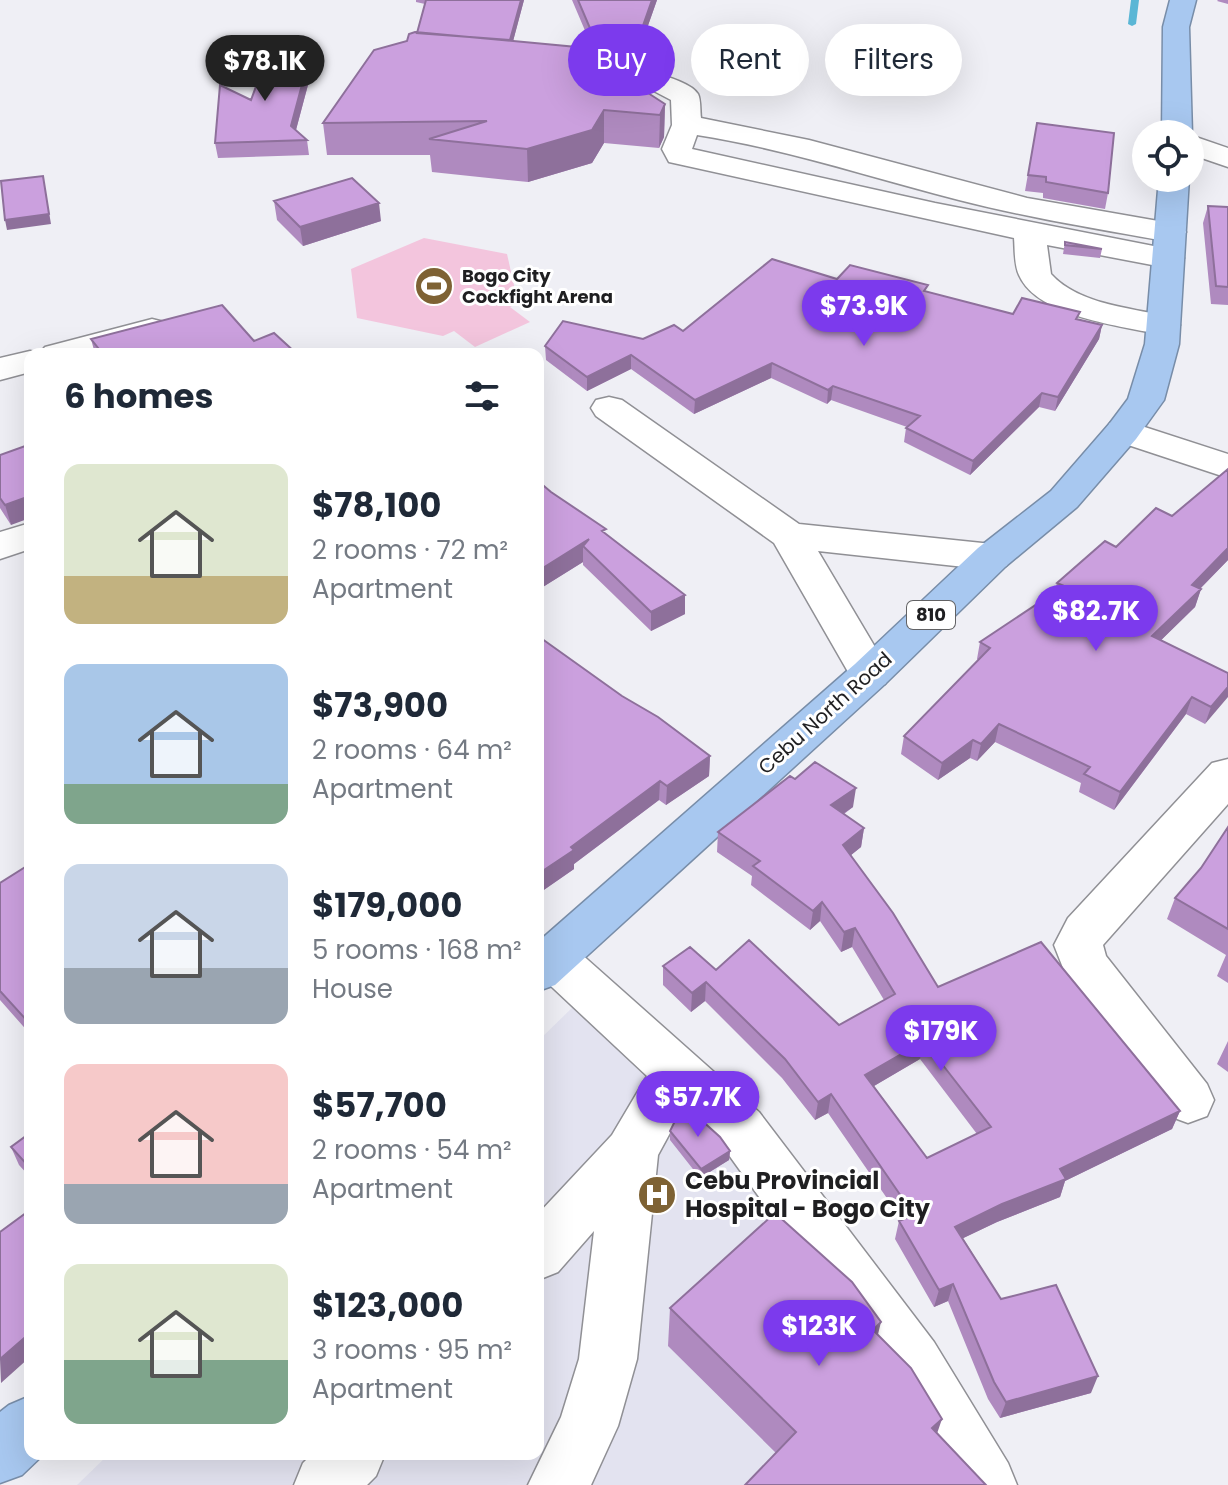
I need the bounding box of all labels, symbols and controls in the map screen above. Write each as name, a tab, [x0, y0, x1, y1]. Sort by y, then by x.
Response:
chip: Buy	[568, 24, 675, 96]
chip: Rent	[691, 24, 809, 96]
chip: Filters	[825, 24, 962, 96]
pin: $78.1K	[200, 35, 330, 103]
text: $78.1K	[223, 43, 307, 79]
map controls	[1132, 120, 1204, 192]
button: locate	[1132, 120, 1204, 192]
place label: Bogo City Cockfight Arena	[462, 263, 613, 309]
sports icon: Bogo City Cockfight Arena	[413, 265, 455, 307]
pin: $73.9K	[799, 280, 929, 348]
text: $73.9K	[820, 288, 908, 324]
text: 6 homes	[64, 372, 213, 420]
icon: filters	[460, 374, 504, 418]
text: $78,100	[312, 481, 441, 529]
icon: home	[128, 496, 224, 592]
text: 2 rooms · 72 m²	[312, 532, 508, 568]
text: Apartment	[312, 571, 453, 607]
pin: $82.7K	[1031, 585, 1161, 653]
text: $82.7K	[1052, 593, 1140, 629]
road number: 810	[907, 601, 955, 629]
street label: Cebu North Road	[752, 645, 898, 781]
text: $73,900	[312, 681, 448, 729]
icon: home	[128, 696, 224, 792]
text: 2 rooms · 64 m²	[312, 732, 512, 768]
text: Apartment	[312, 771, 453, 807]
text: $179,000	[312, 881, 463, 929]
icon: home	[128, 896, 224, 992]
text: 5 rooms · 168 m²	[312, 932, 522, 968]
text: House	[312, 971, 393, 1007]
pin: $179K	[885, 1005, 997, 1073]
text: $179K	[904, 1013, 978, 1049]
pin: $57.7K	[633, 1071, 763, 1139]
text: $57.7K	[654, 1079, 742, 1115]
text: $57,700	[312, 1081, 447, 1129]
icon: home	[128, 1096, 224, 1192]
text: 2 rooms · 54 m²	[312, 1132, 512, 1168]
place label: Cebu Provincial Hospital - Bogo City	[685, 1164, 931, 1225]
text: Apartment	[312, 1171, 453, 1207]
hospital icon: Cebu Provincial Hospital - Bogo City	[636, 1174, 678, 1216]
text: $123,000	[312, 1281, 463, 1329]
icon: home	[128, 1296, 224, 1392]
pin: $123K	[763, 1300, 875, 1368]
text: $123K	[781, 1308, 857, 1344]
text: 3 rooms · 95 m²	[312, 1332, 512, 1368]
text: Apartment	[312, 1371, 453, 1407]

